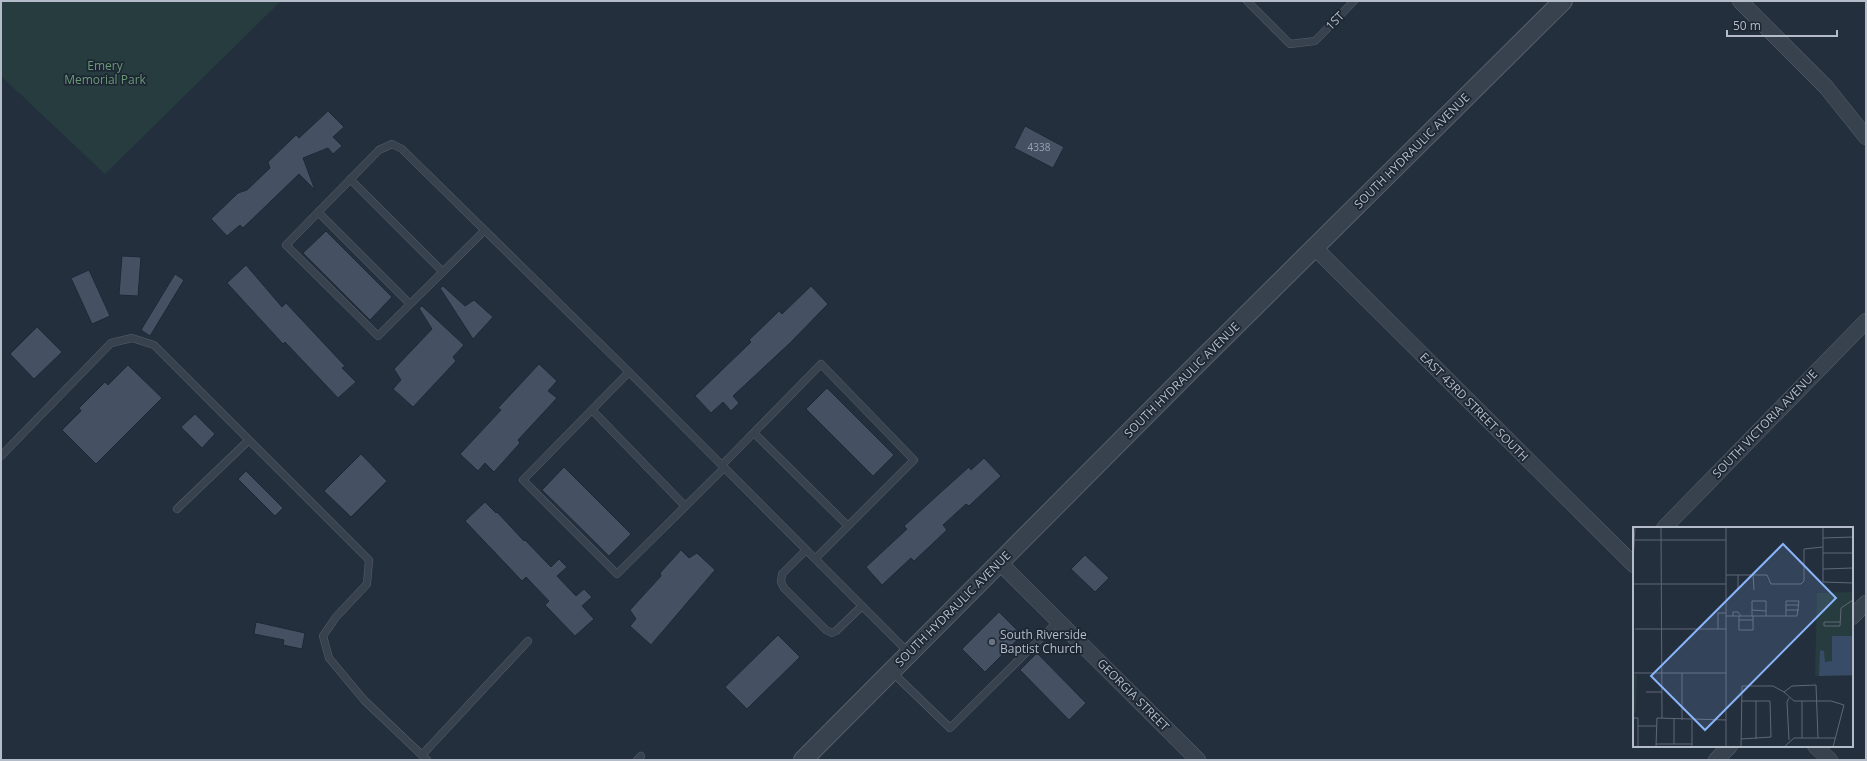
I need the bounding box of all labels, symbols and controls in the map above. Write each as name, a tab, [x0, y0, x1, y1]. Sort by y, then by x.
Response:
street label: 1ST	[1322, 7, 1348, 34]
scale bar	[1727, 12, 1837, 38]
text: 50 m	[1733, 17, 1761, 34]
park label: Emery Memorial Park	[64, 57, 147, 88]
street label: SOUTH HYDRAULIC AVENUE	[1350, 89, 1473, 212]
house number: 4338	[1028, 140, 1051, 154]
street label: SOUTH HYDRAULIC AVENUE	[1120, 318, 1243, 441]
street label: EAST 43RD STREET SOUTH	[1416, 349, 1532, 465]
street label: SOUTH VICTORIA AVENUE	[1708, 366, 1821, 482]
inset map	[1633, 527, 1853, 747]
street label: SOUTH HYDRAULIC AVENUE	[891, 547, 1014, 670]
place label: South Riverside Baptist Church	[1000, 626, 1087, 657]
marker: South Riverside Baptist Church	[987, 637, 997, 647]
street label: GEORGIA STREET	[1094, 655, 1173, 735]

